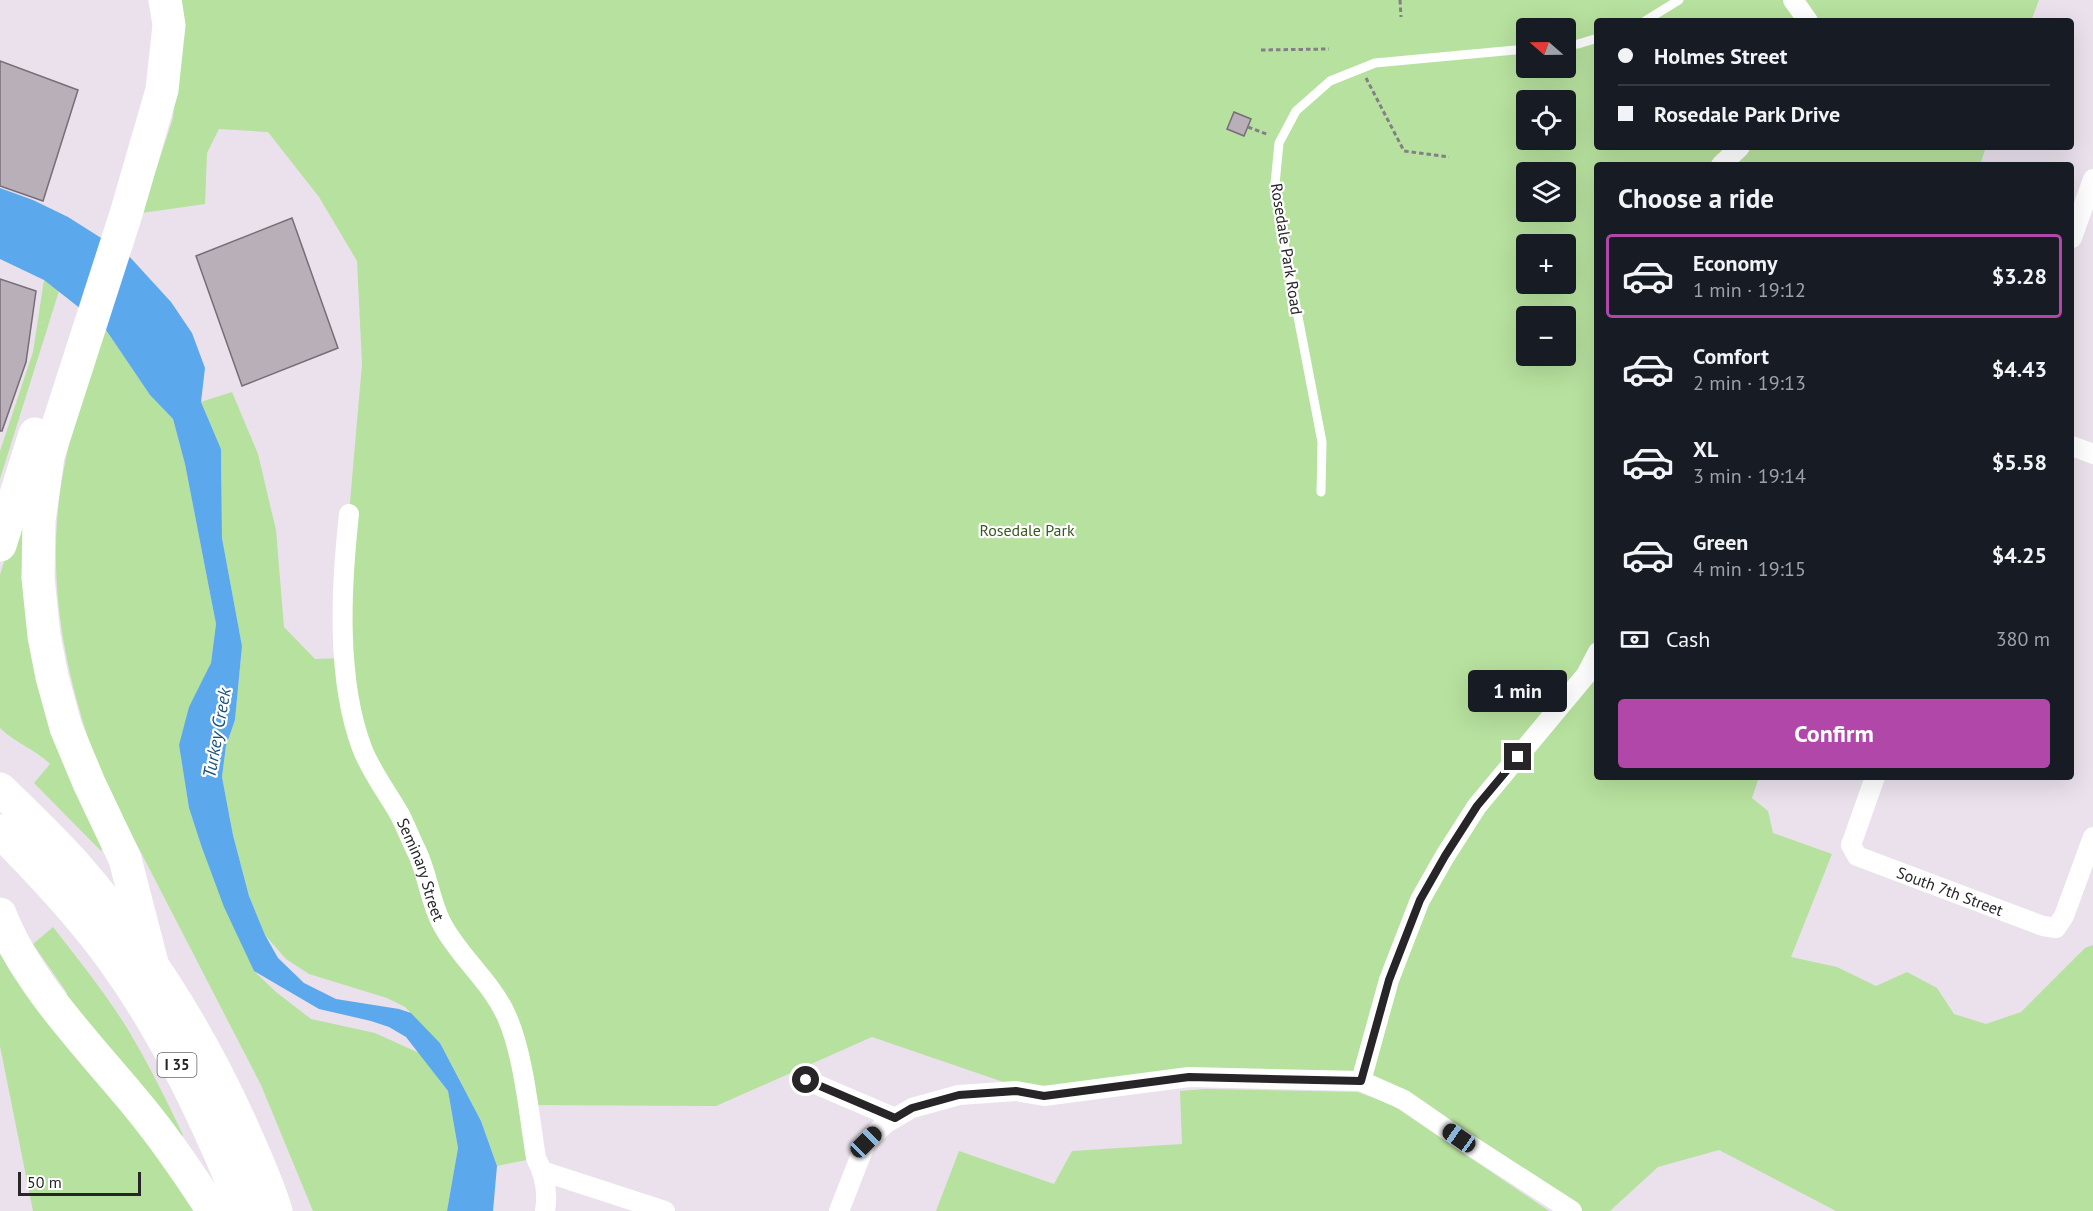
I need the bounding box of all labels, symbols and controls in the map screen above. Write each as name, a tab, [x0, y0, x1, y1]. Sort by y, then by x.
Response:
north arrow	[1516, 18, 1576, 78]
map controls	[1516, 18, 1576, 366]
text: Holmes Street	[1654, 42, 1787, 70]
button: locate	[1516, 90, 1576, 150]
text: Rosedale Park Drive	[1654, 100, 1840, 128]
button: layers	[1516, 162, 1576, 222]
text: Choose a ride	[1618, 181, 1774, 215]
street label: Rosedale Park Road	[1267, 182, 1307, 316]
button: +	[1516, 234, 1576, 294]
icon: car	[1621, 249, 1675, 303]
text: Economy	[1693, 249, 1777, 277]
text: $3.28	[1992, 262, 2047, 290]
text: 1 min · 19:12	[1693, 277, 1806, 303]
button: −	[1516, 306, 1576, 366]
icon: car	[1621, 342, 1675, 396]
text: Comfort	[1693, 342, 1769, 370]
text: $4.43	[1992, 355, 2047, 383]
text: 2 min · 19:13	[1693, 370, 1806, 396]
icon: car	[1621, 435, 1675, 489]
text: XL	[1693, 435, 1718, 463]
text: $5.58	[1992, 448, 2047, 476]
text: 3 min · 19:14	[1693, 463, 1806, 489]
park label: Rosedale Park	[979, 520, 1075, 540]
icon: car	[1621, 528, 1675, 582]
text: Green	[1693, 528, 1748, 556]
text: $4.25	[1992, 541, 2047, 569]
text: 4 min · 19:15	[1693, 556, 1806, 582]
icon: cash	[1618, 623, 1651, 656]
text: Cash	[1666, 625, 1710, 653]
text: 380 m	[1996, 626, 2050, 652]
callout: 1 min	[1468, 670, 1568, 712]
text: 1 min	[1493, 678, 1542, 704]
water label: Turkey Creek	[197, 685, 236, 780]
button: Confirm	[1618, 699, 2050, 768]
route end	[1504, 743, 1531, 770]
street label: Seminary Street	[393, 815, 449, 925]
street label: South 7th Street	[1894, 862, 2006, 920]
road number: I 35	[158, 1053, 196, 1077]
route start	[792, 1066, 819, 1093]
car	[1439, 1120, 1479, 1156]
car	[847, 1123, 885, 1161]
scale bar	[18, 1169, 141, 1196]
text: 50 m	[27, 1172, 62, 1192]

